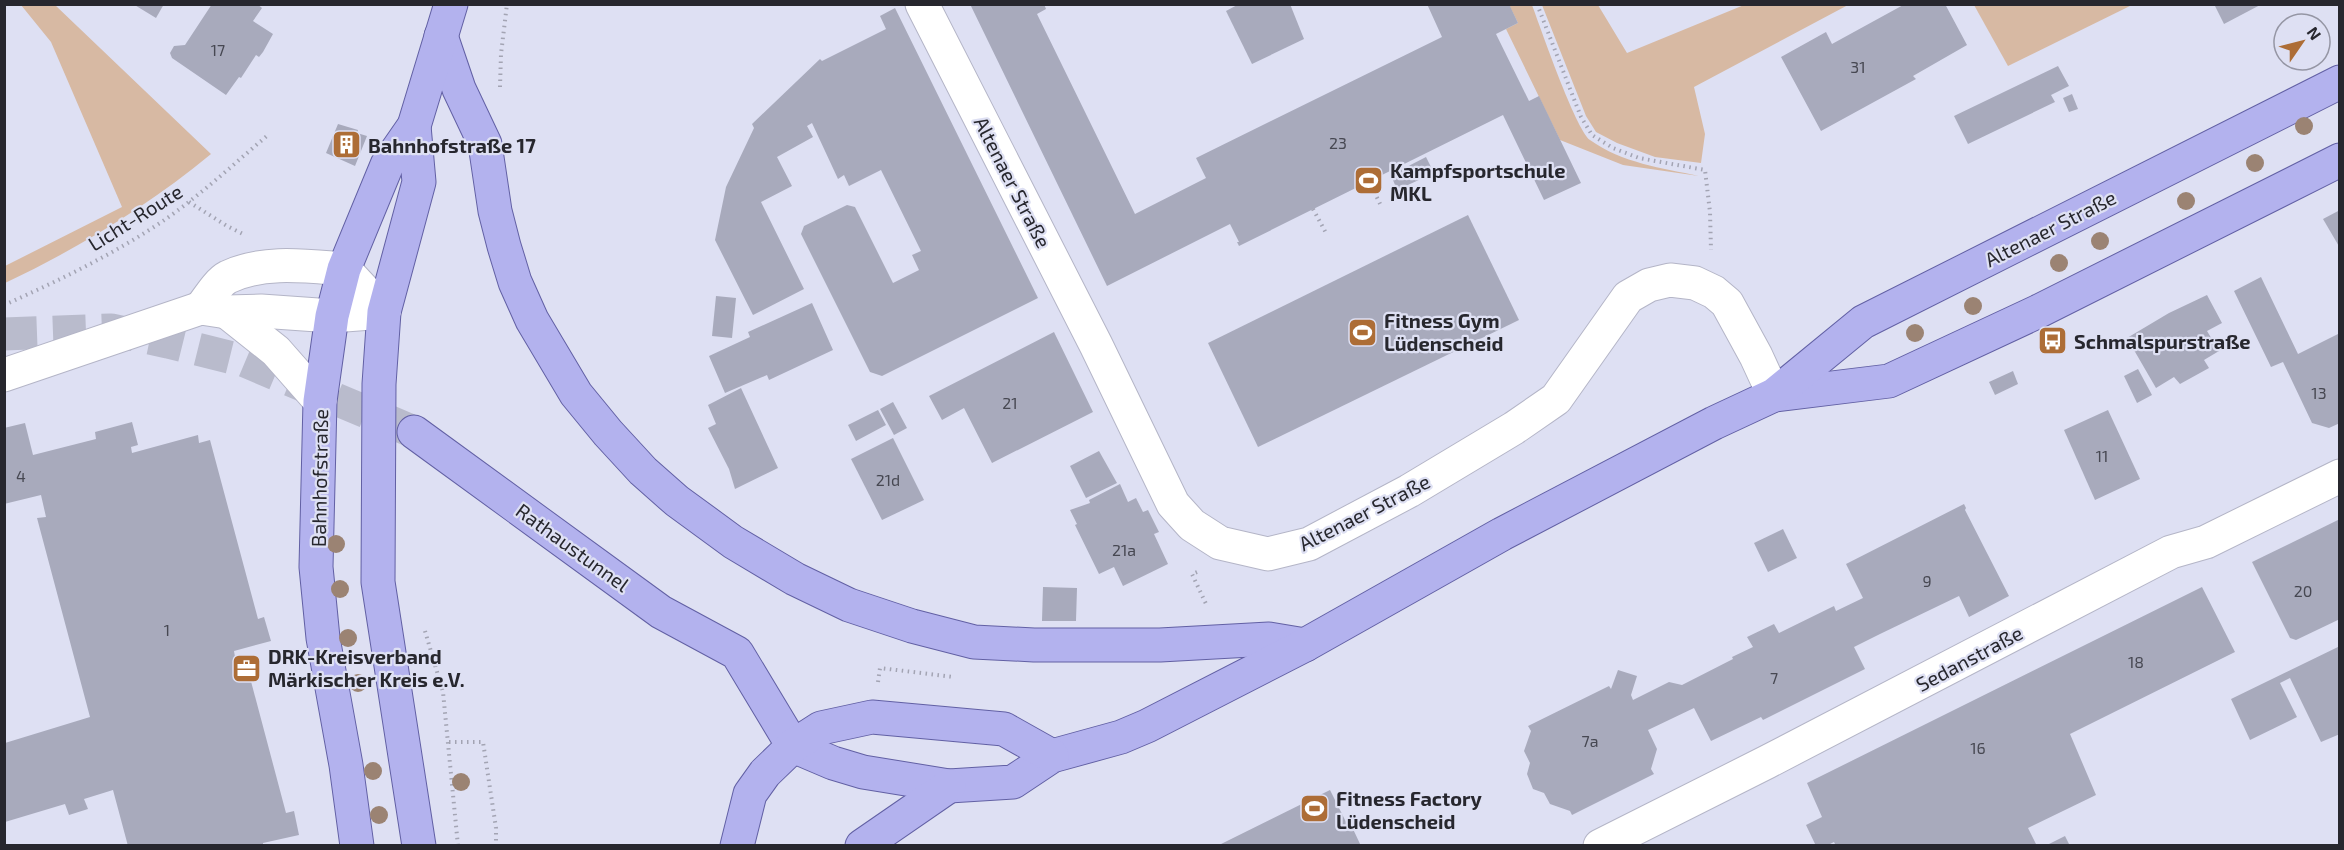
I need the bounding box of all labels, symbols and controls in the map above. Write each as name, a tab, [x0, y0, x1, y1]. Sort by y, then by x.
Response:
north arrow	[2272, 12, 2332, 72]
text: N	[2304, 23, 2326, 43]
house number: 17	[211, 40, 225, 59]
house number: 31	[1850, 57, 1866, 76]
street label: Altenaer Straße	[970, 112, 1056, 252]
building icon: Bahnhofstraße 17	[331, 129, 363, 161]
place label: Bahnhofstraße 17	[368, 133, 536, 157]
house number: 23	[1329, 133, 1347, 152]
place label: Kampfsportschule MKL	[1390, 158, 1565, 205]
sports icon: Kampfsportschule MKL	[1353, 165, 1385, 197]
street label: Licht-Route	[83, 179, 187, 255]
street label: Altenaer Straße	[1980, 185, 2120, 271]
place label: Fitness Gym Lüdenscheid	[1384, 308, 1503, 355]
sports icon: Fitness Gym Lüdenscheid	[1347, 316, 1379, 348]
bus stop icon: Schmalspurstraße	[2037, 325, 2069, 357]
place label: Schmalspurstraße	[2074, 329, 2251, 353]
house number: 13	[2311, 383, 2327, 402]
house number: 21	[1002, 393, 1018, 412]
street label: Bahnhofstraße	[306, 409, 332, 547]
house number: 11	[2096, 446, 2108, 465]
house number: 4	[16, 466, 26, 485]
street label: Altenaer Straße	[1294, 469, 1434, 555]
house number: 21d	[876, 470, 900, 489]
street label: Rathaustunnel	[512, 498, 634, 596]
house number: 21a	[1112, 540, 1136, 559]
house number: 9	[1922, 571, 1932, 590]
house number: 20	[2294, 581, 2312, 600]
house number: 1	[164, 620, 170, 639]
street label: Sedanstraße	[1912, 620, 2026, 696]
place label: DRK-Kreisverband Märkischer Kreis e.V.	[268, 644, 465, 691]
office icon: DRK-Kreisverband Märkischer Kreis e.V.	[231, 652, 263, 684]
house number: 18	[2128, 652, 2144, 671]
house number: 7	[1770, 668, 1778, 687]
house number: 7a	[1582, 731, 1598, 750]
house number: 16	[1970, 738, 1986, 757]
place label: Fitness Factory Lüdenscheid	[1336, 786, 1483, 833]
sports icon: Fitness Factory Lüdenscheid	[1299, 793, 1331, 825]

